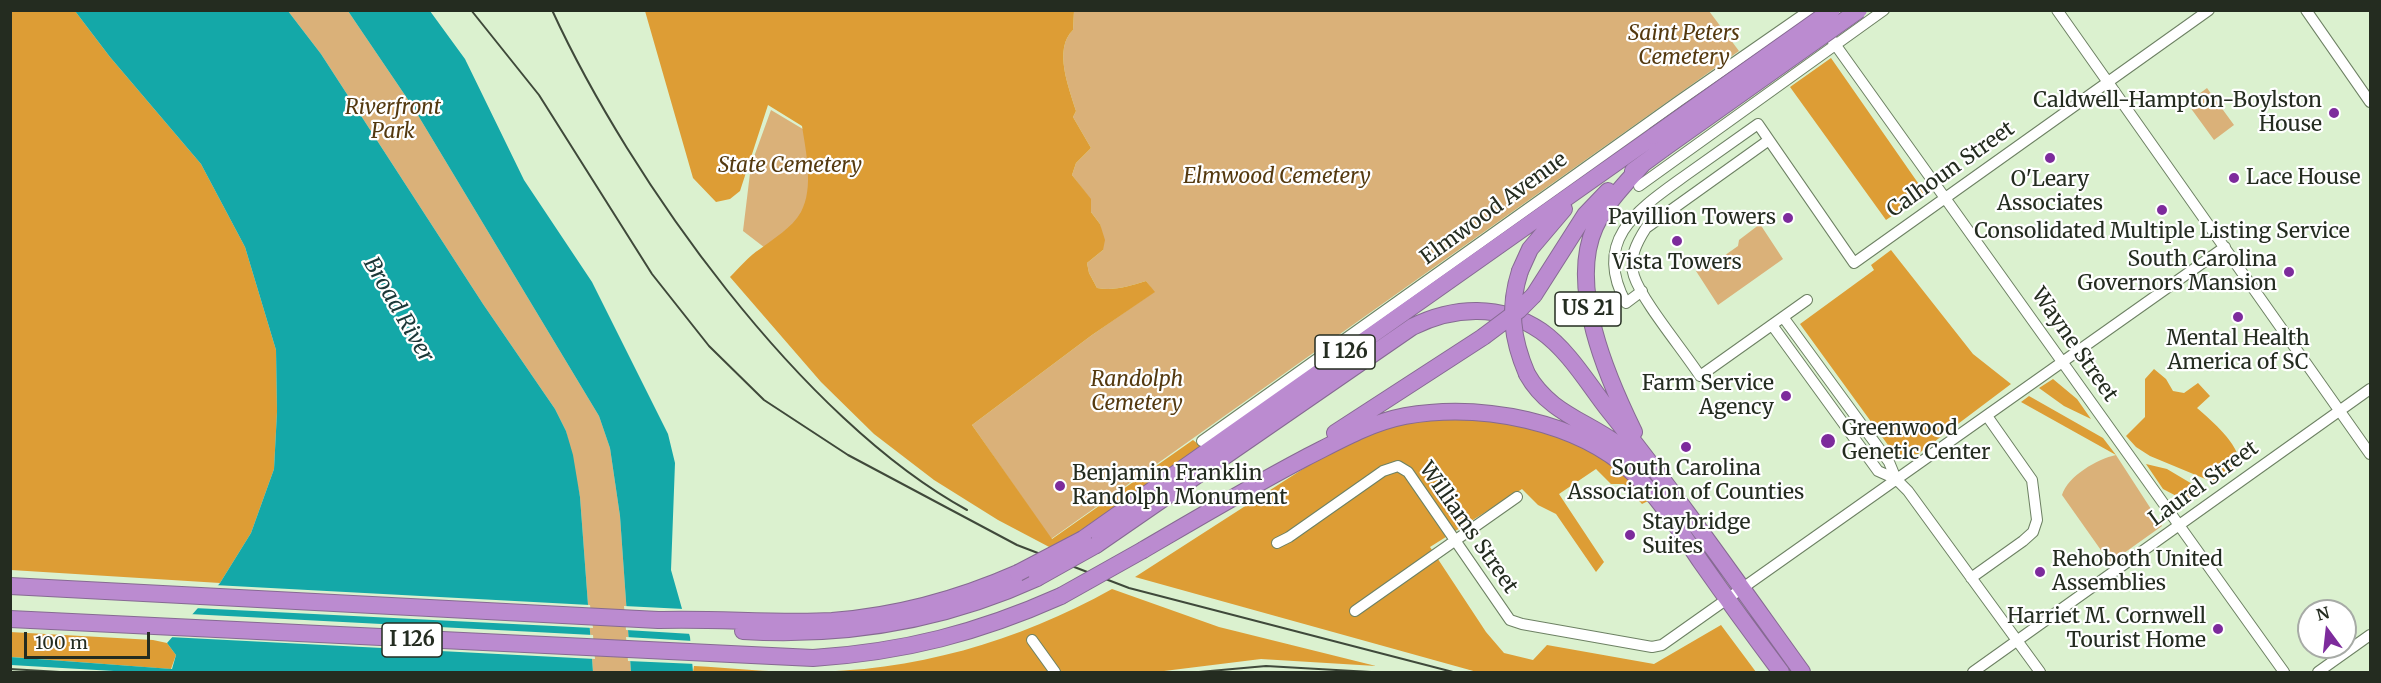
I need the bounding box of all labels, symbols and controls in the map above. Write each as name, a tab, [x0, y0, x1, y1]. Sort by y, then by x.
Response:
park label: Saint Peters Cemetery	[1628, 21, 1740, 71]
place label: Caldwell-Hampton-Boylston House	[2033, 88, 2322, 138]
park label: Riverfront Park	[345, 95, 441, 145]
marker: Caldwell-Hampton-Boylston House	[2327, 106, 2341, 120]
street label: Calhoun Street	[1882, 117, 2020, 223]
street label: Elmwood Avenue	[1416, 147, 1572, 271]
marker: O'Leary Associates	[2043, 151, 2057, 165]
park label: State Cemetery	[718, 153, 862, 179]
park label: Elmwood Cemetery	[1183, 164, 1371, 190]
place label: Lace House	[2246, 165, 2361, 191]
place label: O'Leary Associates	[1997, 167, 2103, 217]
marker: Lace House	[2227, 171, 2241, 185]
marker: Consolidated Multiple Listing Service	[2155, 203, 2169, 217]
place label: Pavillion Towers	[1608, 205, 1776, 231]
marker: Pavillion Towers	[1781, 211, 1795, 225]
place label: Consolidated Multiple Listing Service	[1974, 219, 2350, 245]
marker: Vista Towers	[1670, 234, 1684, 248]
place label: South Carolina Governors Mansion	[2077, 247, 2277, 297]
place label: Vista Towers	[1612, 250, 1742, 276]
water label: Broad River	[357, 253, 439, 367]
marker: South Carolina Governors Mansion	[2282, 265, 2296, 279]
street label: Wayne Street	[2025, 283, 2123, 407]
road number: US 21	[1555, 292, 1621, 326]
marker: Mental Health America of SC	[2231, 310, 2245, 324]
place label: Mental Health America of SC	[2166, 326, 2310, 376]
road number: I 126	[1315, 335, 1375, 369]
park label: Randolph Cemetery	[1091, 367, 1183, 417]
place label: Farm Service Agency	[1642, 371, 1774, 421]
marker: Farm Service Agency	[1779, 389, 1793, 403]
place label: Greenwood Genetic Center	[1842, 416, 1990, 466]
marker: Greenwood Genetic Center	[1819, 432, 1837, 450]
street label: Laurel Street	[2144, 436, 2264, 532]
marker: South Carolina Association of Counties	[1679, 440, 1693, 454]
place label: South Carolina Association of Counties	[1568, 456, 1804, 506]
street label: Williams Street	[1413, 457, 1523, 599]
place label: Benjamin Franklin Randolph Monument	[1072, 461, 1287, 511]
marker: Benjamin Franklin Randolph Monument	[1053, 479, 1067, 493]
place label: Staybridge Suites	[1642, 510, 1750, 560]
marker: Staybridge Suites	[1623, 528, 1637, 542]
place label: Rehoboth United Assemblies	[2052, 547, 2223, 597]
marker: Rehoboth United Assemblies	[2033, 565, 2047, 579]
north arrow	[2297, 599, 2357, 659]
text: N	[2314, 602, 2332, 625]
place label: Harriet M. Cornwell Tourist Home	[2007, 604, 2206, 654]
scale bar	[27, 620, 153, 658]
marker: Harriet M. Cornwell Tourist Home	[2211, 622, 2225, 636]
road number: I 126	[382, 623, 442, 657]
text: 100 m	[35, 631, 88, 654]

